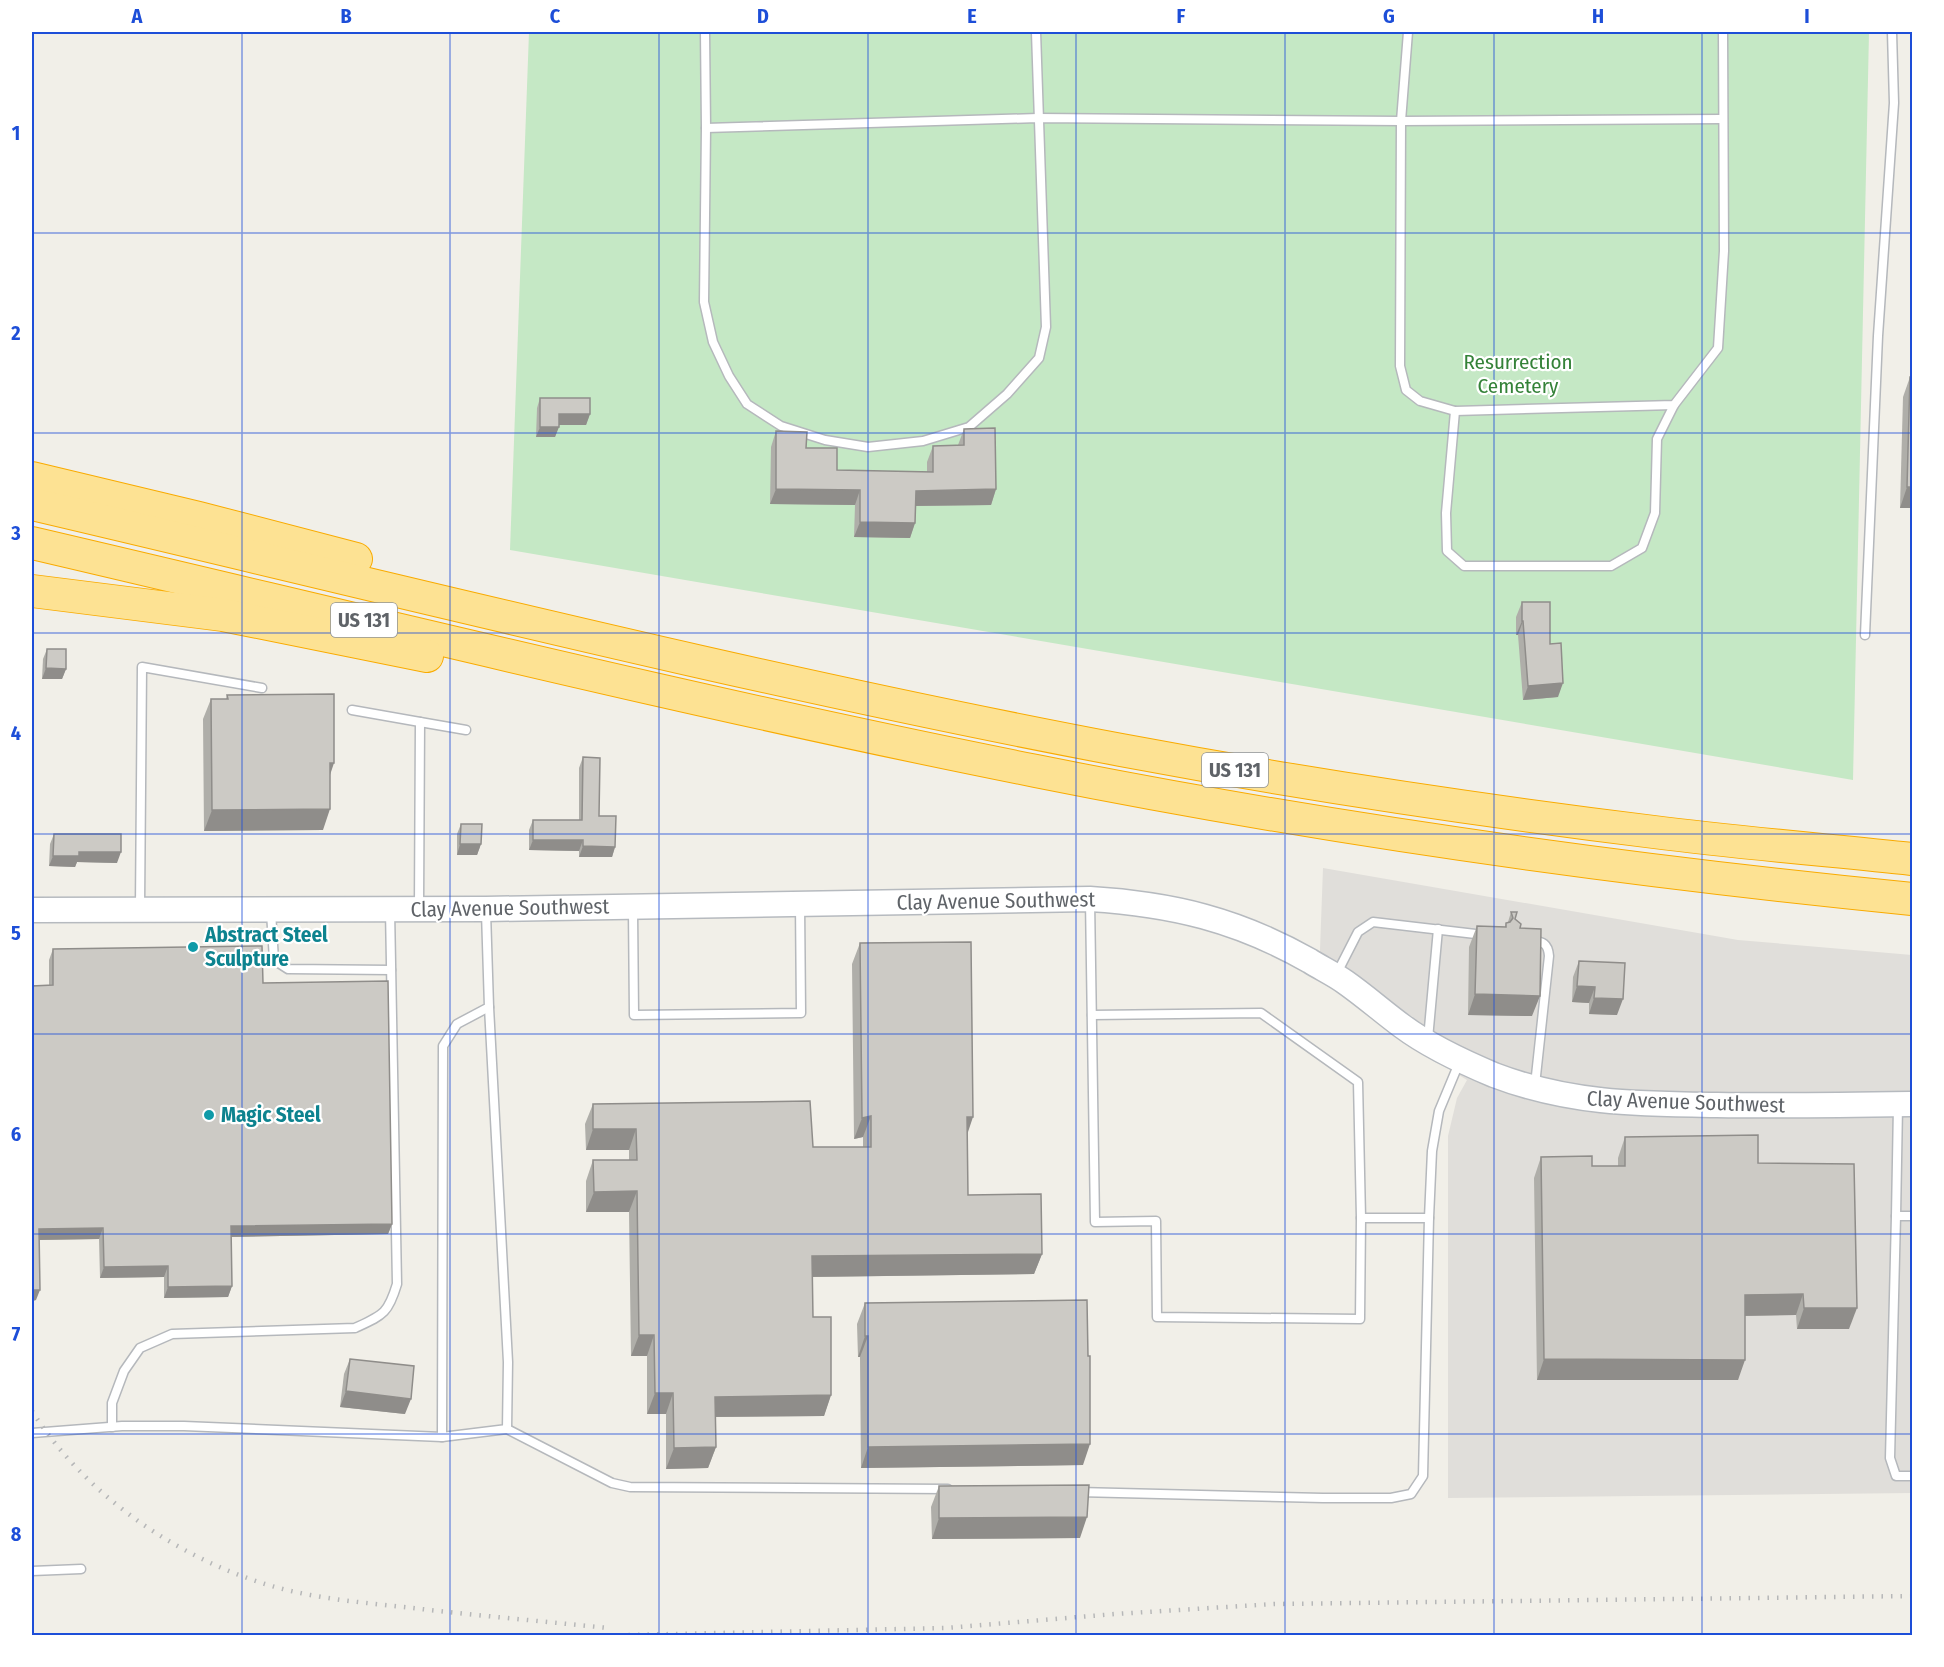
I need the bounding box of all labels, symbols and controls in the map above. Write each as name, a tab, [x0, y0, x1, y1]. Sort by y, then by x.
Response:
text: A	[131, 4, 144, 28]
text: B	[340, 4, 352, 28]
text: C	[550, 4, 561, 28]
text: D	[757, 4, 769, 28]
text: E	[967, 4, 977, 28]
text: F	[1177, 4, 1186, 28]
text: G	[1383, 4, 1395, 28]
text: H	[1592, 4, 1604, 28]
text: I	[1804, 4, 1810, 28]
text: 1	[12, 121, 20, 145]
text: 2	[10, 321, 21, 345]
park label: Resurrection Cemetery	[1463, 349, 1573, 399]
text: 3	[10, 521, 21, 545]
road number: US 131	[331, 603, 397, 637]
text: 4	[11, 721, 21, 745]
road number: US 131	[1202, 753, 1268, 787]
street label: Clay Avenue Southwest	[897, 886, 1096, 916]
street label: Clay Avenue Southwest	[411, 893, 610, 923]
text: 5	[11, 921, 21, 945]
place label: Abstract Steel Sculpture	[204, 922, 328, 972]
marker: Abstract Steel Sculpture	[186, 940, 200, 954]
street label: Clay Avenue Southwest	[1586, 1086, 1786, 1118]
place label: Magic Steel	[221, 1102, 321, 1128]
marker: Magic Steel	[202, 1108, 216, 1122]
text: 6	[11, 1122, 21, 1146]
text: 7	[12, 1322, 21, 1346]
text: 8	[11, 1522, 22, 1546]

